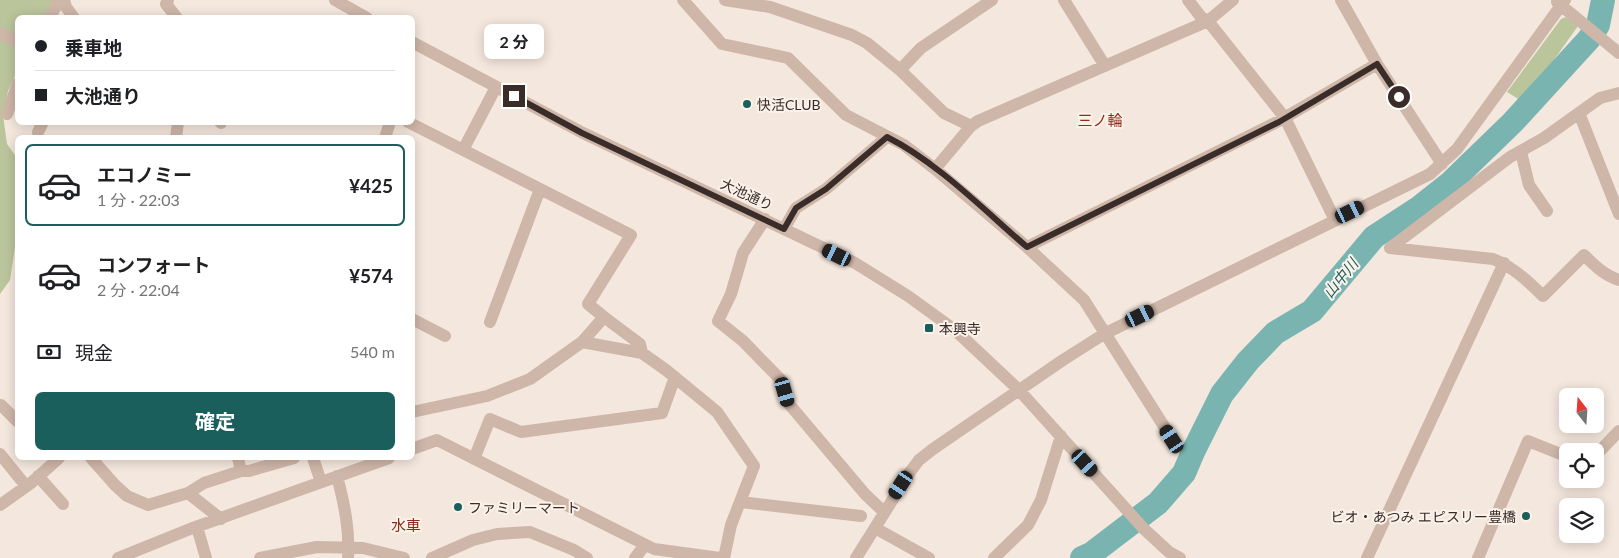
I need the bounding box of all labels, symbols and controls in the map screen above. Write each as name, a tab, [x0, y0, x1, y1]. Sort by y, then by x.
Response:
callout: 2 分	[484, 23, 544, 58]
text: 2 分	[499, 32, 529, 51]
text: 乗車地	[65, 36, 122, 59]
text: 大池通り	[65, 84, 141, 107]
route end	[503, 85, 525, 107]
route start	[1388, 86, 1410, 108]
place label: 快活CLUB	[757, 96, 821, 113]
marker: 快活CLUB	[741, 98, 753, 110]
district label: 三ノ輪	[1077, 111, 1123, 129]
icon: car	[37, 163, 82, 208]
text: エコノミー	[97, 163, 192, 186]
text: ¥425	[349, 174, 393, 197]
street label: 大池通り	[718, 174, 776, 214]
text: 1 分 · 22:03	[97, 190, 180, 209]
car	[1333, 199, 1366, 225]
car	[820, 242, 853, 268]
icon: car	[37, 253, 82, 298]
text: コンフォート	[97, 253, 210, 276]
water label: 山中川	[1319, 253, 1362, 301]
text: ¥574	[349, 264, 393, 287]
text: 2 分 · 22:04	[97, 280, 180, 299]
car	[1123, 303, 1156, 329]
place label: 本興寺	[939, 320, 981, 337]
marker: 本興寺	[923, 322, 935, 334]
icon: cash	[35, 338, 63, 366]
text: 現金	[75, 341, 113, 364]
text: 540 m	[350, 342, 395, 361]
car	[773, 376, 796, 408]
north arrow	[1559, 388, 1604, 432]
map controls	[1559, 388, 1604, 543]
button: 確定	[35, 392, 395, 450]
car	[1157, 422, 1186, 456]
button: locate	[1559, 443, 1604, 488]
car	[1069, 447, 1100, 479]
car	[886, 468, 915, 502]
button: layers	[1559, 498, 1604, 543]
place label: ファミリーマート	[468, 499, 580, 516]
marker: ファミリーマート	[452, 501, 464, 513]
place label: ビオ・あつみ エピスリー豊橋	[1330, 508, 1516, 525]
marker: ビオ・あつみ エピスリー豊橋	[1520, 510, 1532, 522]
district label: 水車	[391, 516, 421, 534]

